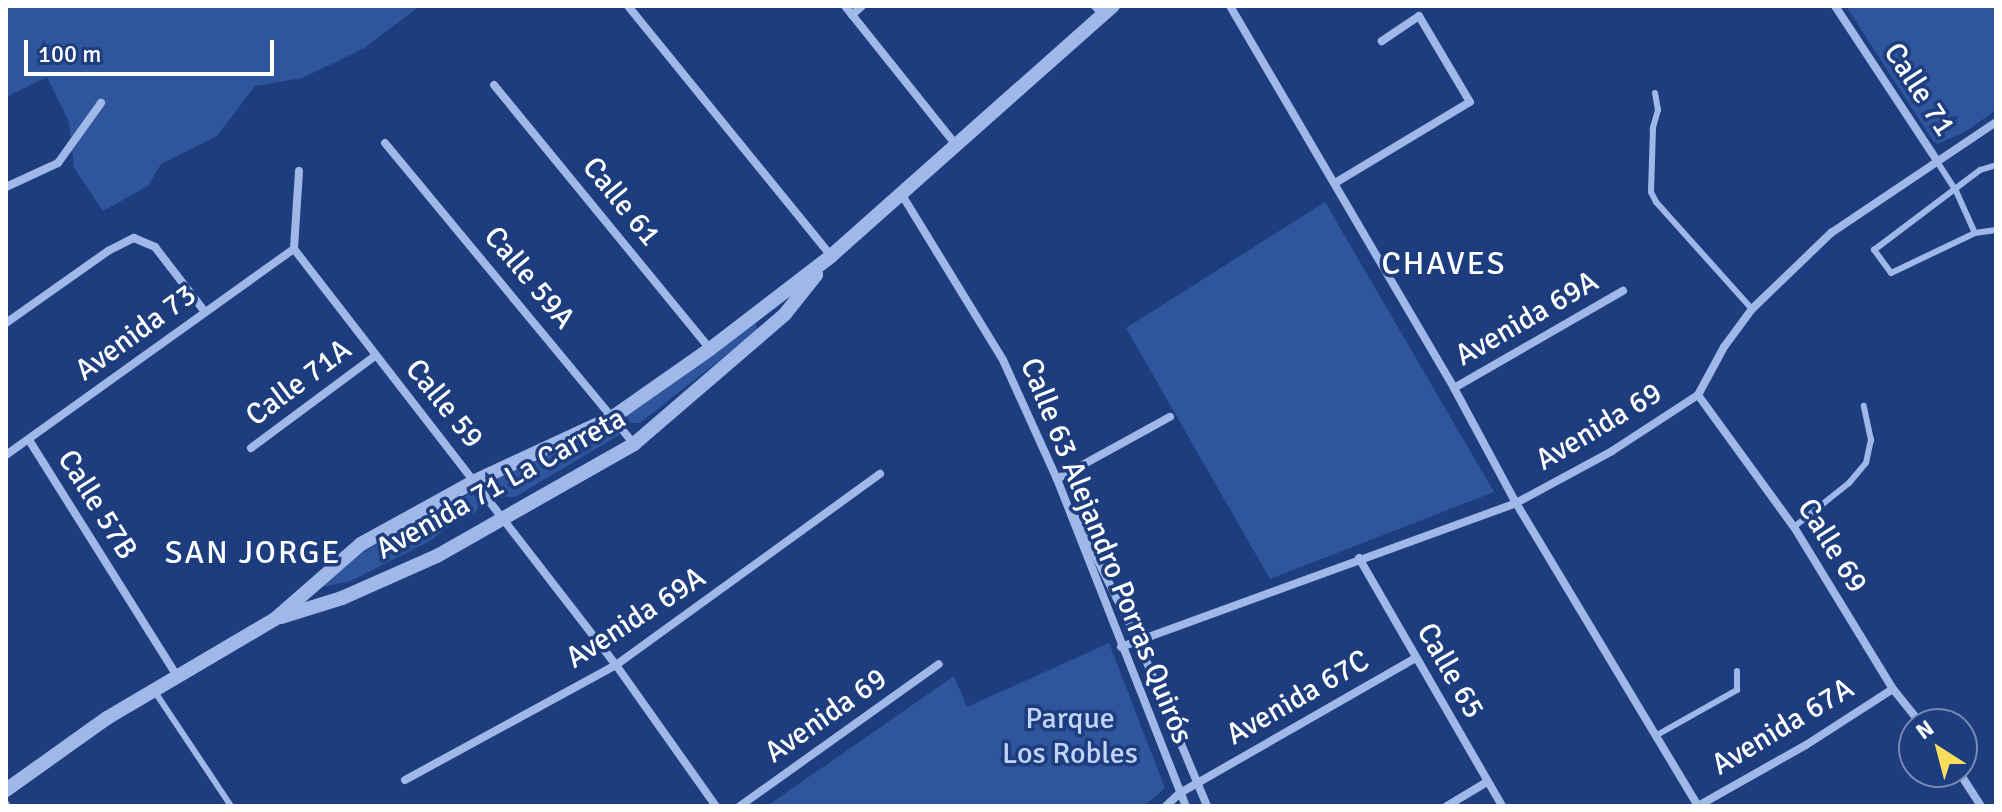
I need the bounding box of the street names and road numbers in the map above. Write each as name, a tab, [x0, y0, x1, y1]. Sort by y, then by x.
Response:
street label: Calle 71	[1876, 37, 1962, 143]
street label: Calle 61	[574, 150, 668, 254]
street label: Calle 59A	[476, 220, 582, 336]
street label: Avenida 69A	[1449, 264, 1605, 374]
street label: Avenida 73	[68, 277, 204, 389]
street label: Calle 71A	[239, 332, 359, 434]
street label: Calle 59	[397, 352, 491, 456]
street label: Calle 63 Alejandro Porras Quirós	[1012, 353, 1200, 749]
street label: Avenida 69	[1529, 375, 1669, 479]
street label: Avenida 71 La Carreta	[370, 400, 632, 568]
street label: Calle 57B	[49, 444, 145, 566]
street label: Calle 69	[1789, 492, 1875, 600]
street label: Avenida 69A	[559, 560, 713, 676]
street label: Calle 65	[1408, 617, 1492, 725]
street label: Avenida 67C	[1220, 643, 1376, 753]
street label: Avenida 69	[758, 661, 894, 771]
street label: Avenida 67A	[1706, 671, 1860, 783]

